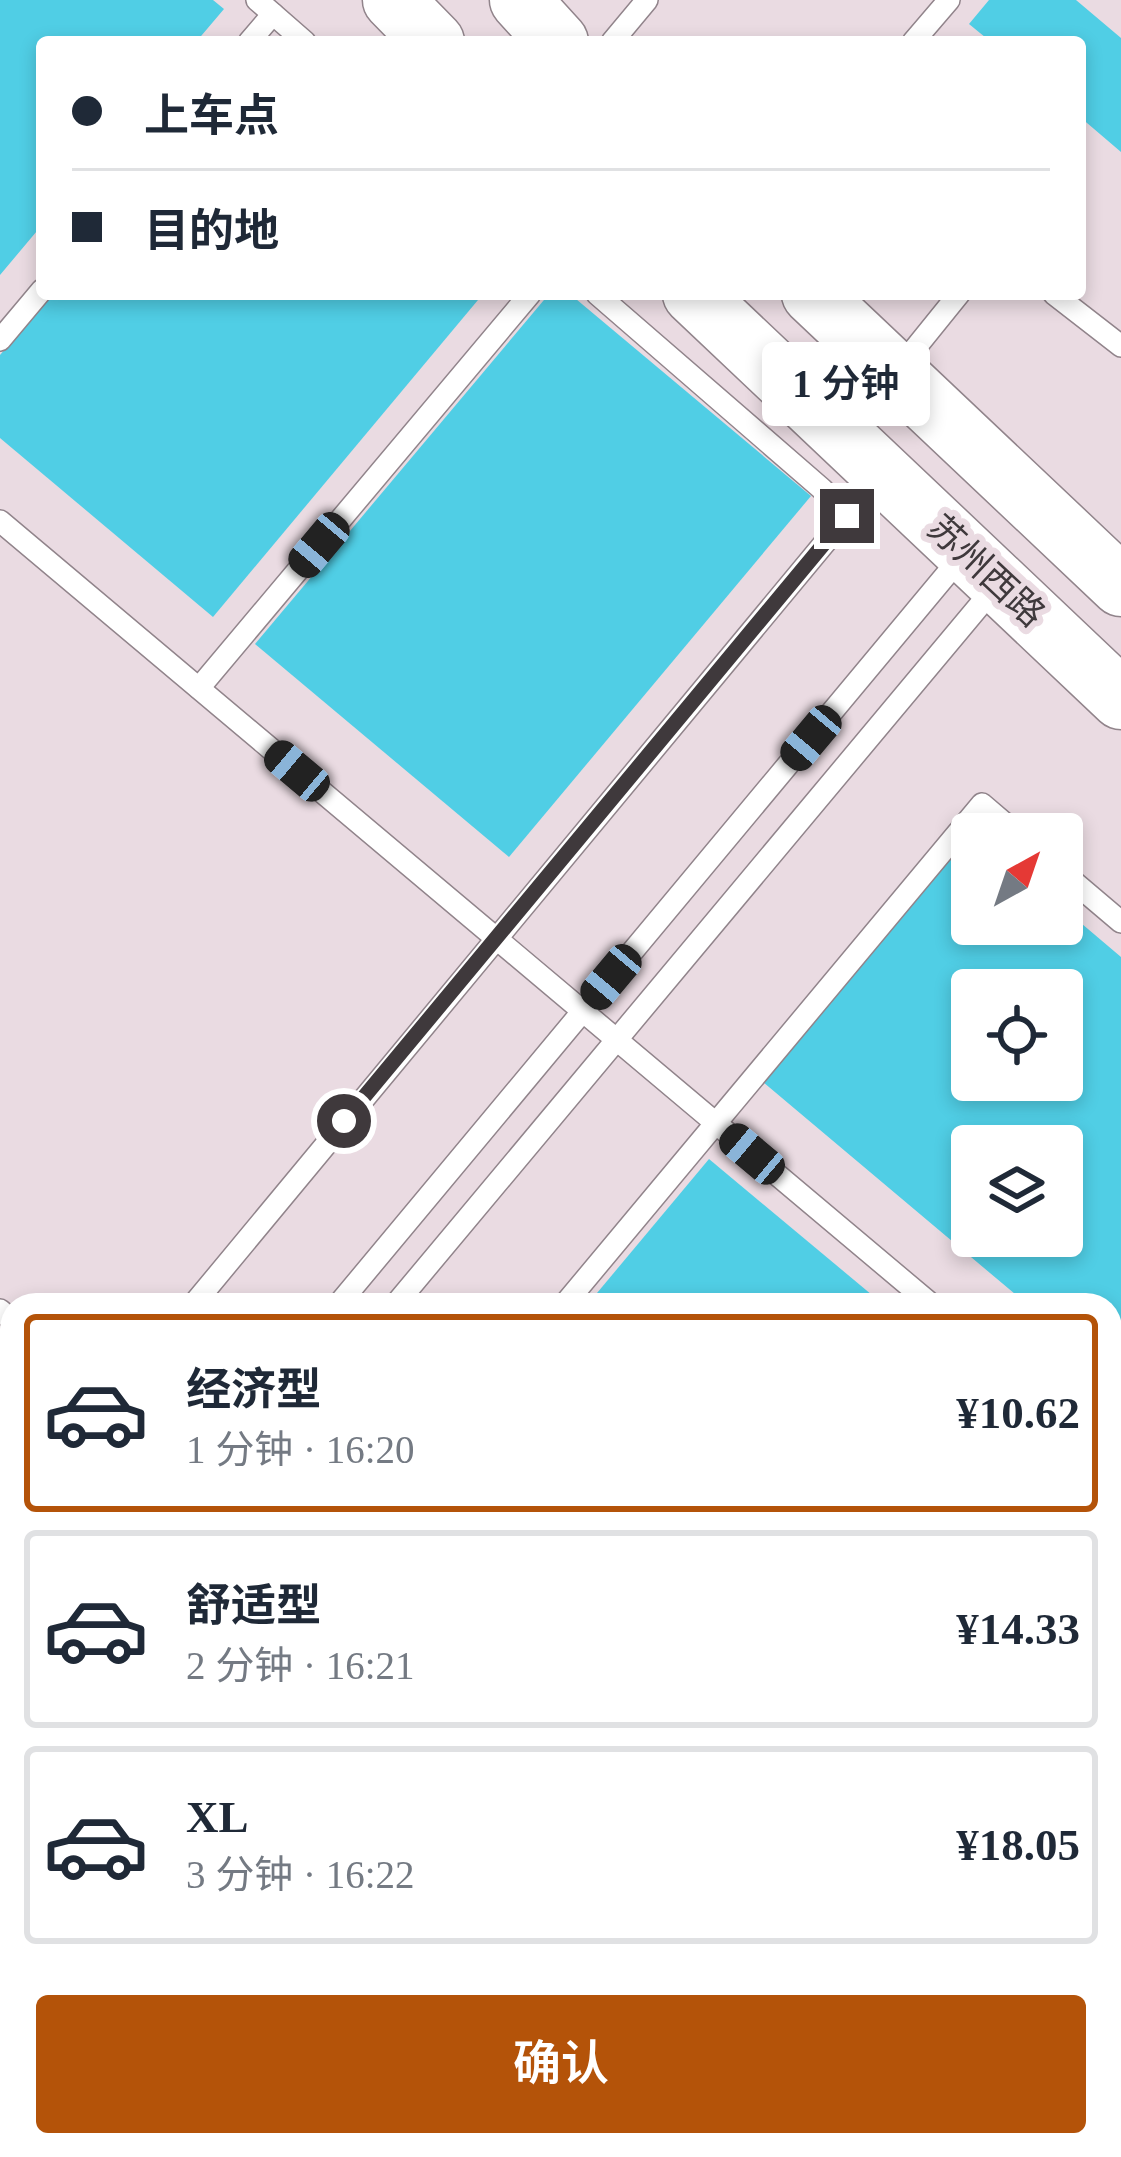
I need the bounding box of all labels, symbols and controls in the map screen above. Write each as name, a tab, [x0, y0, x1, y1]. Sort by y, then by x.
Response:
text: 上车点	[144, 91, 279, 141]
text: 目的地	[144, 206, 279, 256]
callout: 1 分钟	[763, 342, 931, 426]
text: 1 分钟	[792, 362, 900, 405]
route end	[820, 489, 874, 543]
car	[282, 506, 356, 584]
street label: 苏州西路	[920, 507, 1052, 635]
car	[774, 699, 848, 777]
car	[258, 734, 336, 808]
north arrow	[951, 813, 1083, 945]
map controls	[951, 813, 1083, 1257]
car	[574, 938, 648, 1016]
button: locate	[951, 969, 1083, 1101]
route start	[317, 1094, 371, 1148]
car	[713, 1117, 791, 1191]
button: layers	[951, 1125, 1083, 1257]
icon: car	[42, 1359, 150, 1467]
text: 经济型	[186, 1365, 321, 1415]
text: ¥10.62	[956, 1388, 1080, 1438]
text: 1 分钟 · 16:20	[186, 1428, 415, 1471]
icon: car	[42, 1575, 150, 1683]
text: 舒适型	[186, 1581, 321, 1631]
text: ¥14.33	[956, 1604, 1080, 1654]
text: 2 分钟 · 16:21	[186, 1644, 415, 1687]
icon: car	[42, 1791, 150, 1899]
text: XL	[186, 1792, 249, 1842]
text: ¥18.05	[956, 1820, 1080, 1870]
text: 3 分钟 · 16:22	[186, 1853, 415, 1896]
button: 确认	[36, 1995, 1086, 2133]

